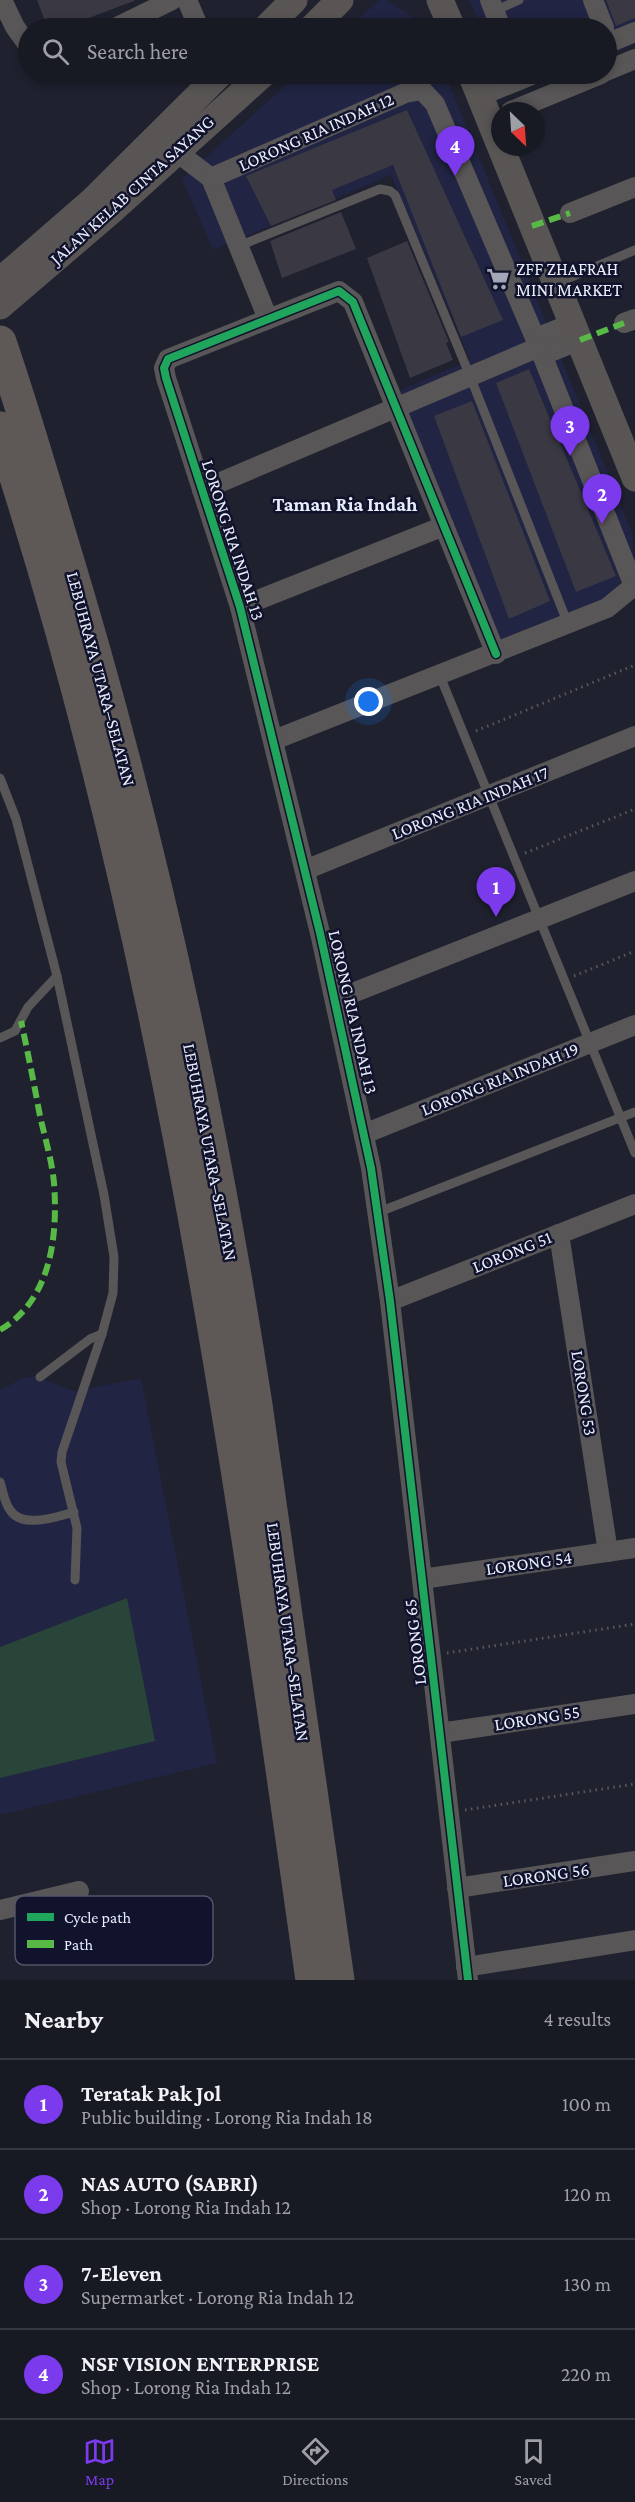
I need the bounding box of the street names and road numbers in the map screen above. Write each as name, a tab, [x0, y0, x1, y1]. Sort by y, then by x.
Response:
street label: LORONG RIA INDAH 12	[235, 89, 397, 175]
street label: JALAN KELAB CINTA SAYANG	[45, 111, 218, 270]
street label: LORONG RIA INDAH 13	[198, 457, 268, 623]
street label: LEBUHRAYA UTARA–SELATAN	[63, 570, 139, 788]
street label: LORONG RIA INDAH 17	[389, 762, 551, 844]
street label: LORONG RIA INDAH 13	[324, 928, 382, 1096]
street label: LORONG RIA INDAH 19	[418, 1038, 582, 1120]
street label: LEBUHRAYA UTARA–SELATAN	[179, 1042, 241, 1263]
street label: LORONG 51	[469, 1227, 555, 1277]
street label: LORONG 53	[567, 1349, 601, 1437]
street label: LEBUHRAYA UTARA–SELATAN	[263, 1521, 313, 1743]
street label: LORONG 54	[484, 1547, 574, 1579]
street label: LORONG 65	[400, 1598, 430, 1686]
street label: LORONG 55	[493, 1701, 581, 1735]
street label: LORONG 56	[502, 1859, 590, 1891]

